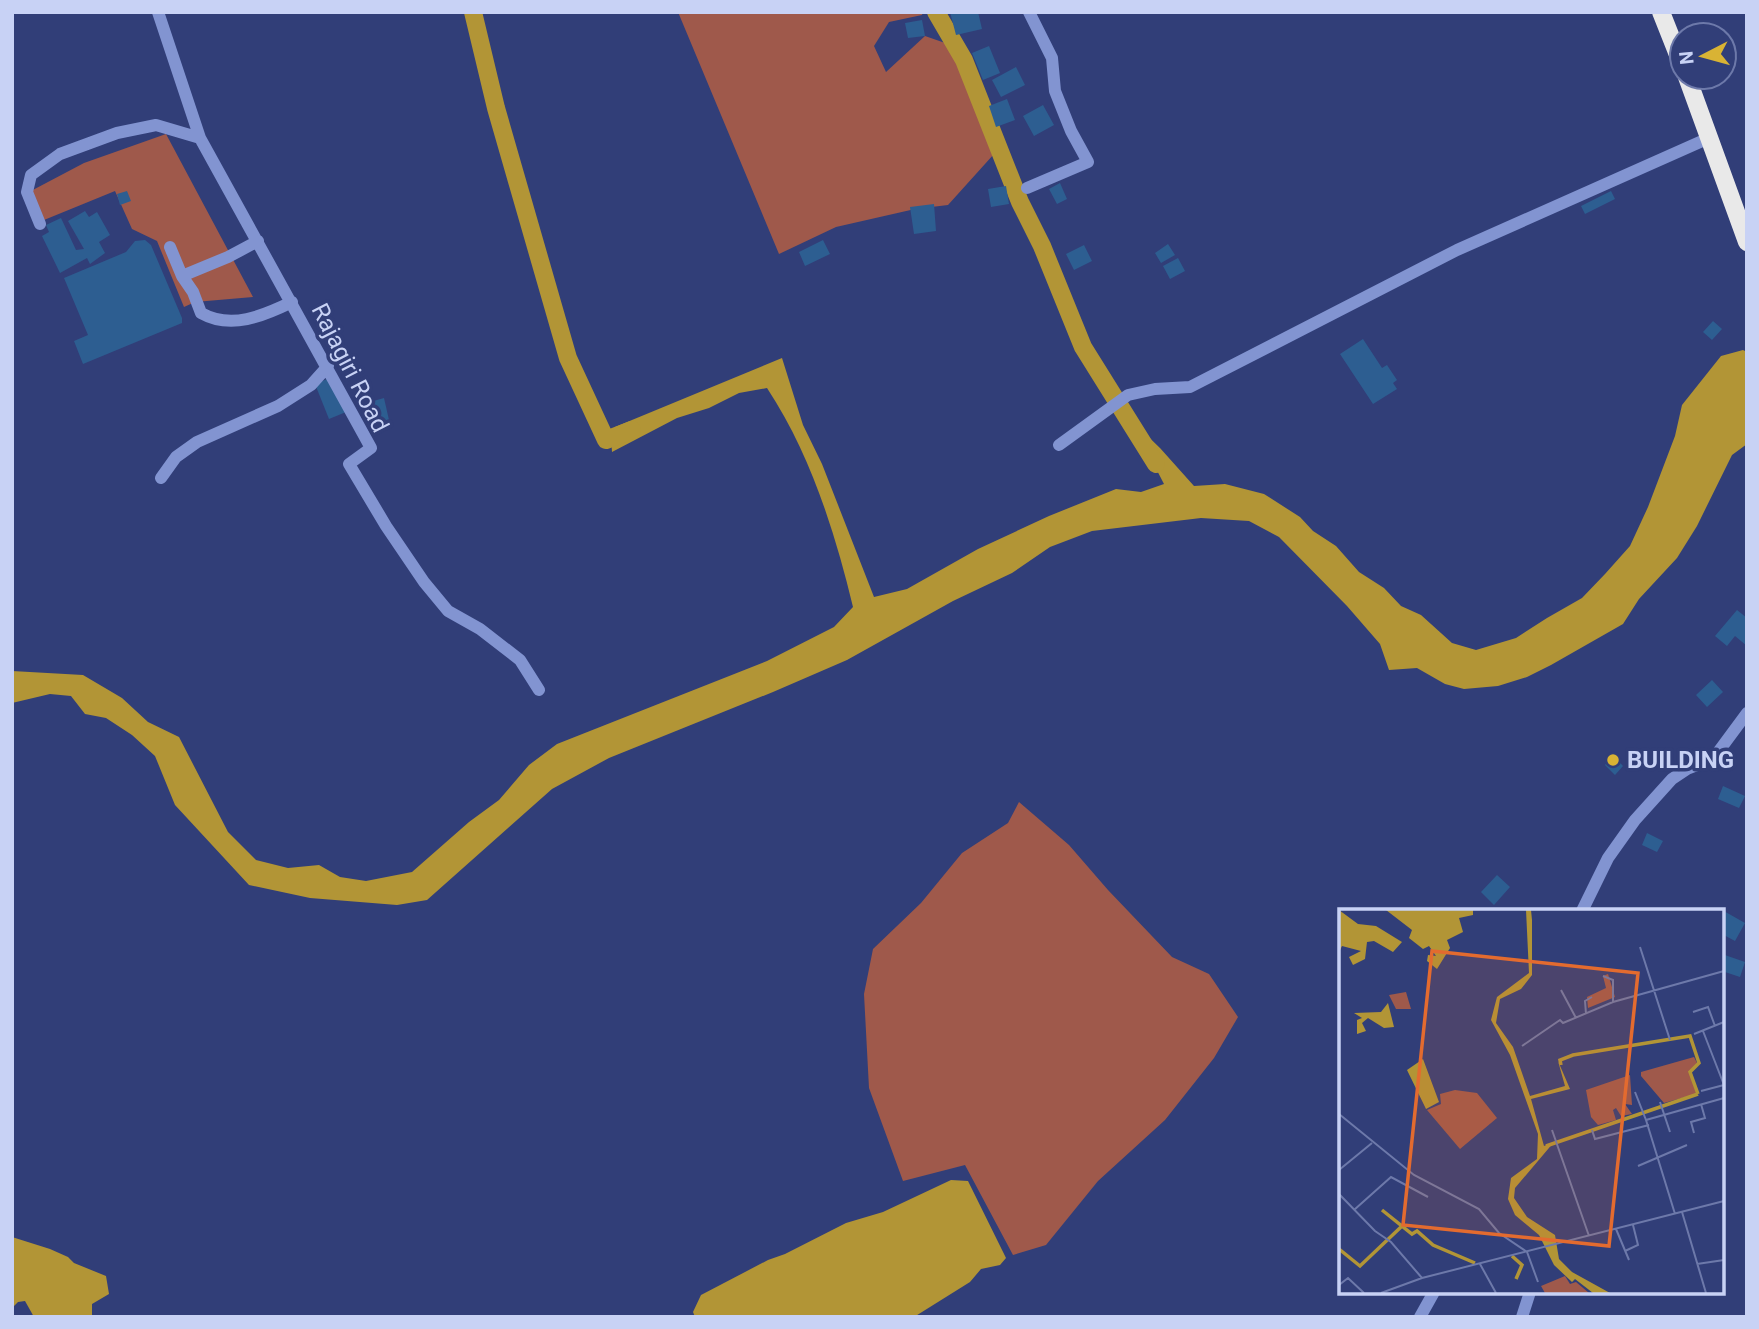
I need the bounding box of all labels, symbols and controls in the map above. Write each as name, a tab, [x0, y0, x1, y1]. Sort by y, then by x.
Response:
north arrow	[1668, 21, 1738, 91]
text: N	[1674, 50, 1699, 66]
street label: Rajagiri Road	[306, 299, 394, 437]
place label: BUILDING	[1627, 746, 1734, 774]
marker: BUILDING	[1605, 752, 1621, 768]
inset map	[1339, 909, 1724, 1294]

